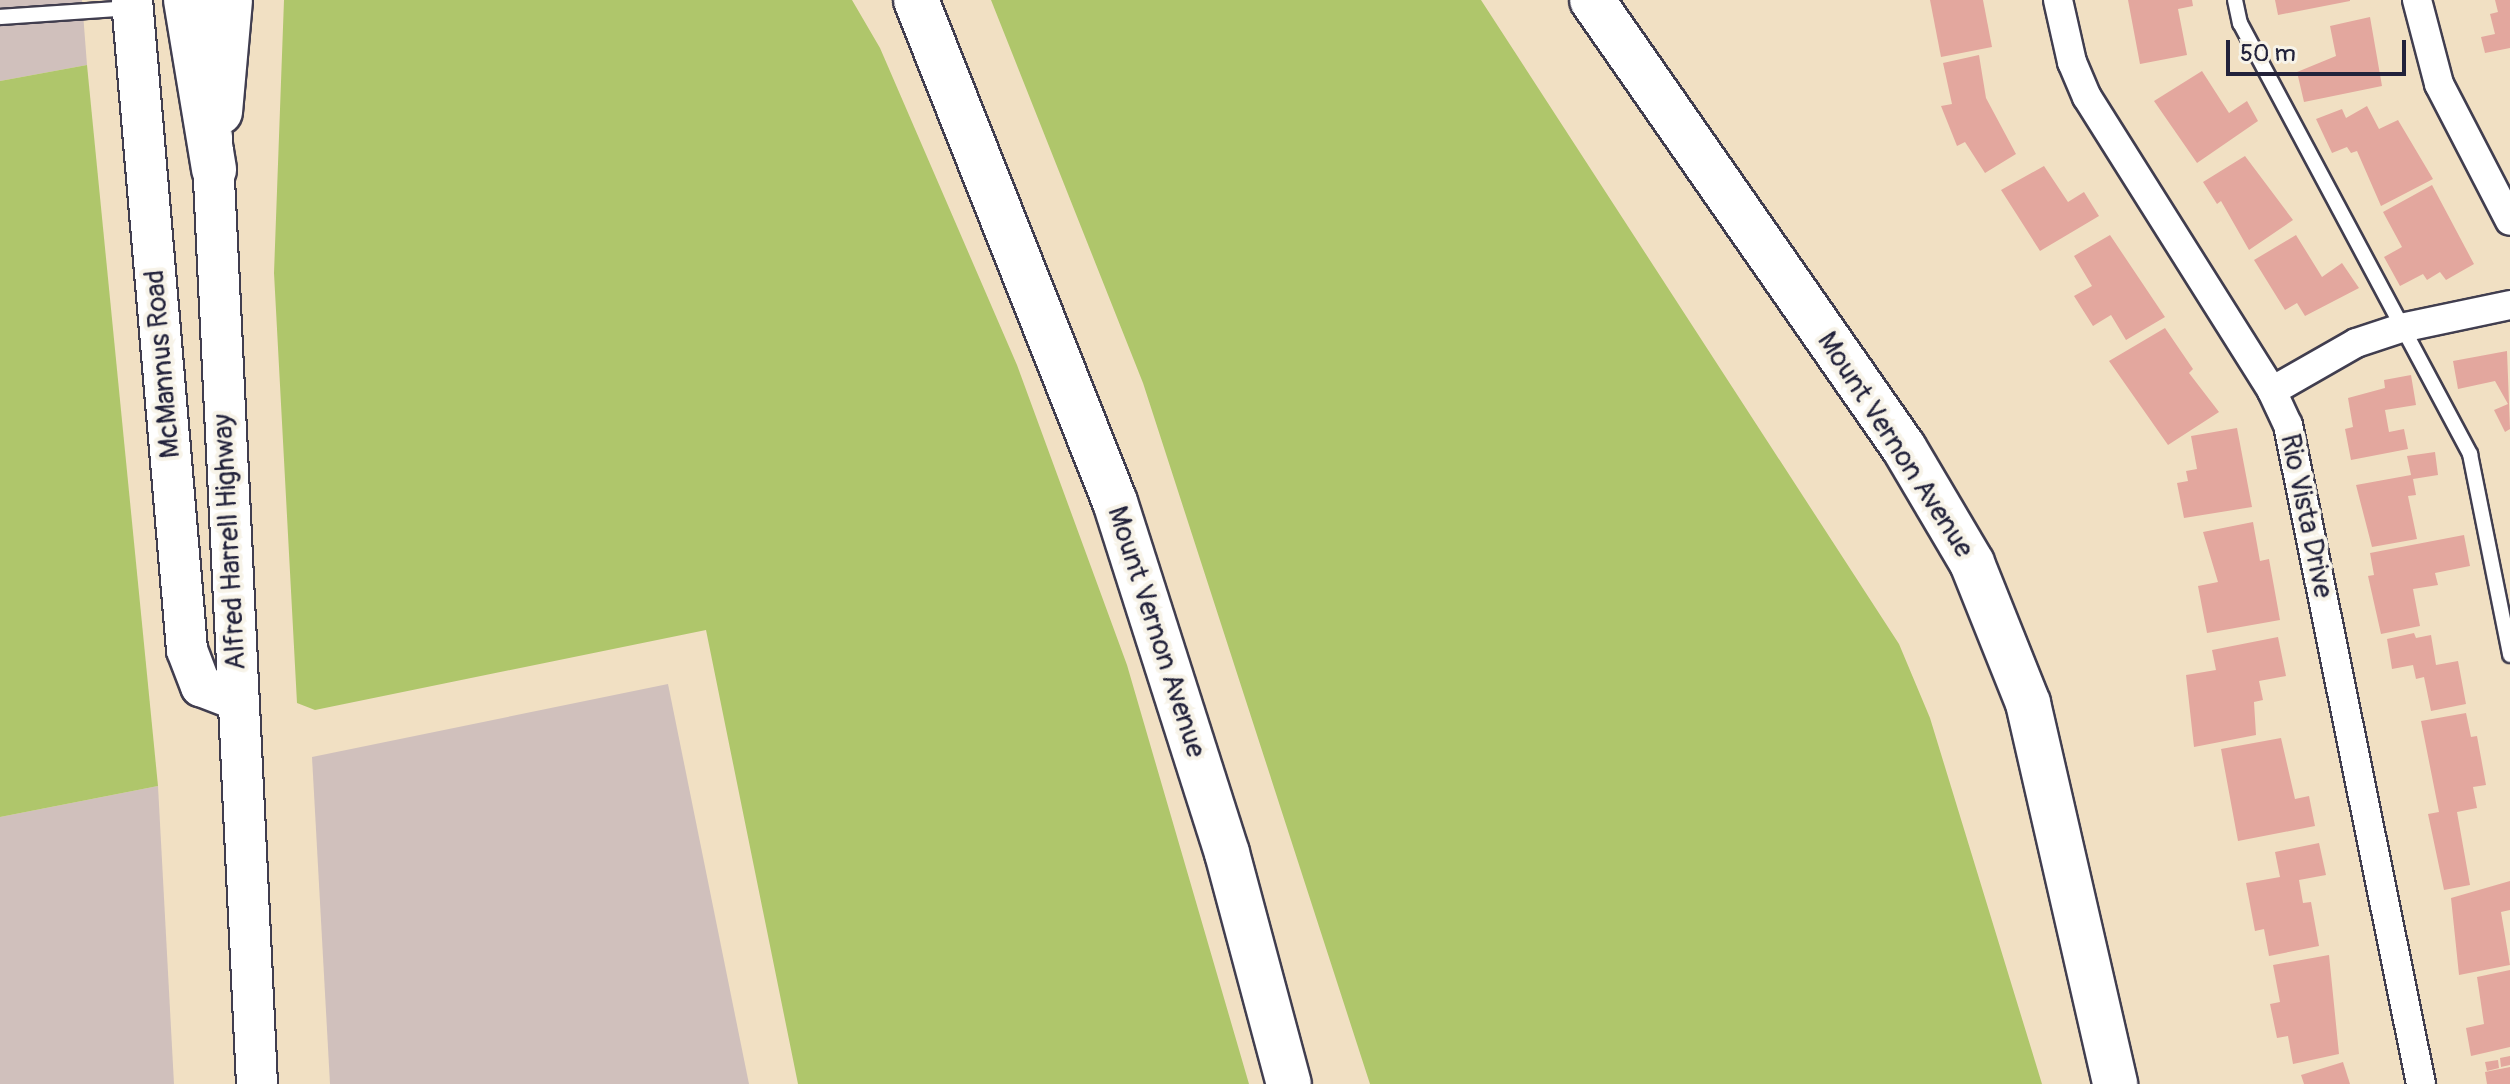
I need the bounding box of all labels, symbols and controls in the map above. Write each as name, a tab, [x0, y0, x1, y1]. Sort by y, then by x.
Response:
scale bar	[2230, 24, 2410, 74]
text: 50 m	[2240, 39, 2296, 68]
street label: McMannus Road	[138, 268, 188, 460]
street label: Mount Vernon Avenue	[1810, 326, 1980, 564]
street label: Alfred Harrell Highway	[207, 413, 253, 671]
street label: Rio Vista Drive	[2272, 431, 2340, 601]
street label: Mount Vernon Avenue	[1100, 502, 1212, 762]

